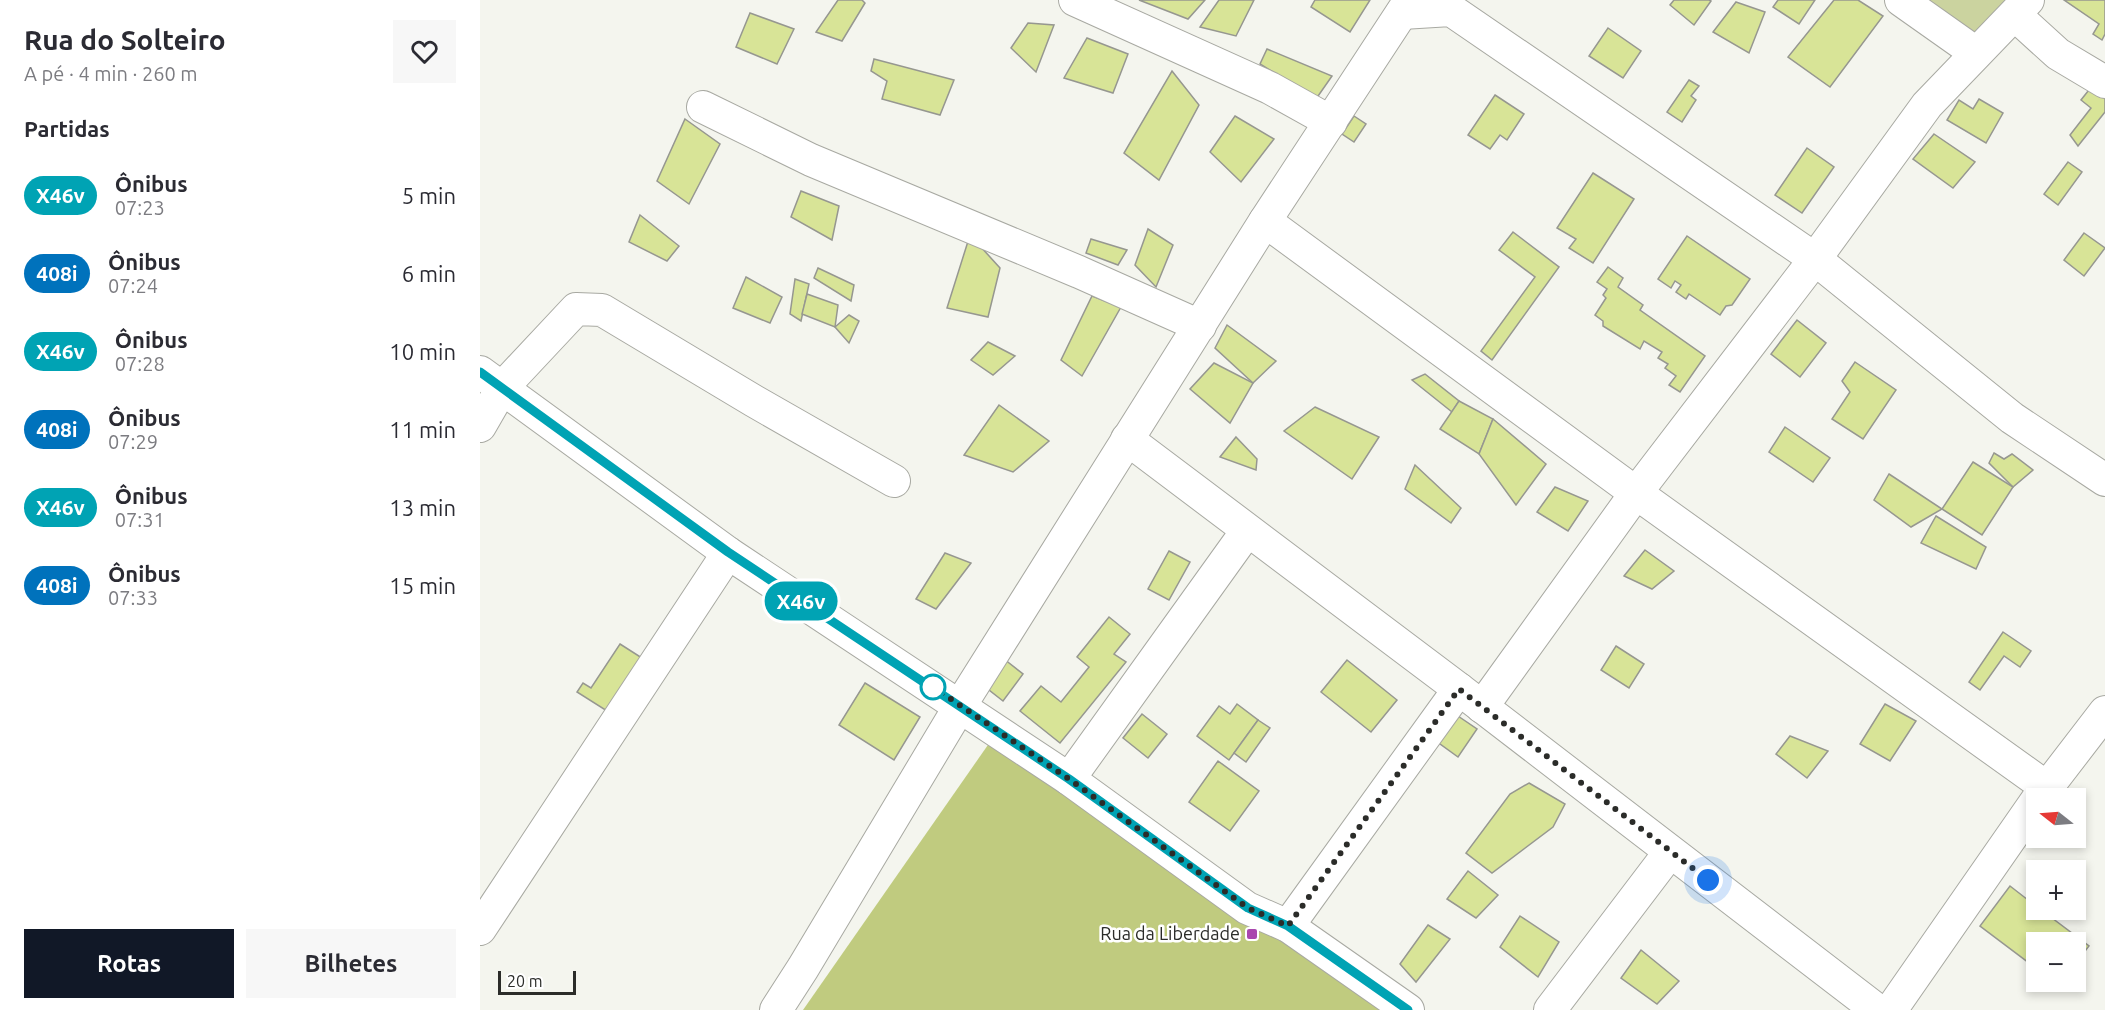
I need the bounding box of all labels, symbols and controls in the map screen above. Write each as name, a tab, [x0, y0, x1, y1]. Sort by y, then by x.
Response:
button: heart	[393, 20, 456, 83]
text: Rua do Solteiro	[24, 24, 226, 55]
text: A pé · 4 min · 260 m	[24, 62, 198, 85]
text: Partidas	[24, 116, 110, 141]
text: Ônibus	[115, 171, 188, 196]
text: X46v	[36, 183, 85, 207]
text: 5 min	[402, 183, 456, 208]
text: 07:23	[115, 196, 165, 219]
text: Ônibus	[108, 249, 181, 274]
text: 408i	[36, 261, 78, 285]
text: 6 min	[402, 261, 456, 286]
text: 07:24	[108, 274, 158, 297]
text: Ônibus	[115, 327, 188, 352]
text: X46v	[36, 339, 85, 363]
text: 10 min	[389, 339, 456, 364]
text: 07:28	[115, 352, 165, 375]
text: Ônibus	[108, 405, 181, 430]
text: 408i	[36, 417, 78, 441]
text: 11 min	[389, 417, 456, 442]
text: 07:29	[108, 430, 158, 453]
text: Ônibus	[115, 483, 188, 508]
text: X46v	[36, 495, 85, 519]
text: 13 min	[389, 495, 456, 520]
text: 07:31	[115, 508, 165, 531]
text: Ônibus	[108, 561, 181, 586]
text: 408i	[36, 573, 78, 597]
text: 15 min	[389, 573, 456, 598]
line badge: X46v	[759, 582, 843, 620]
text: 07:33	[108, 586, 158, 609]
text: X46v	[777, 589, 825, 613]
unlabelled marker	[920, 674, 946, 700]
north arrow	[2026, 788, 2086, 848]
map controls	[2026, 788, 2086, 992]
button: +	[2026, 860, 2086, 920]
your location	[1693, 865, 1723, 895]
place label: Rua da Liberdade	[1100, 923, 1240, 943]
marker: Rua da Liberdade	[1245, 927, 1259, 941]
button: Rotas	[24, 929, 234, 998]
button: Bilhetes	[246, 929, 456, 998]
button: −	[2026, 932, 2086, 992]
scale bar	[498, 968, 576, 996]
text: 20 m	[507, 972, 543, 990]

